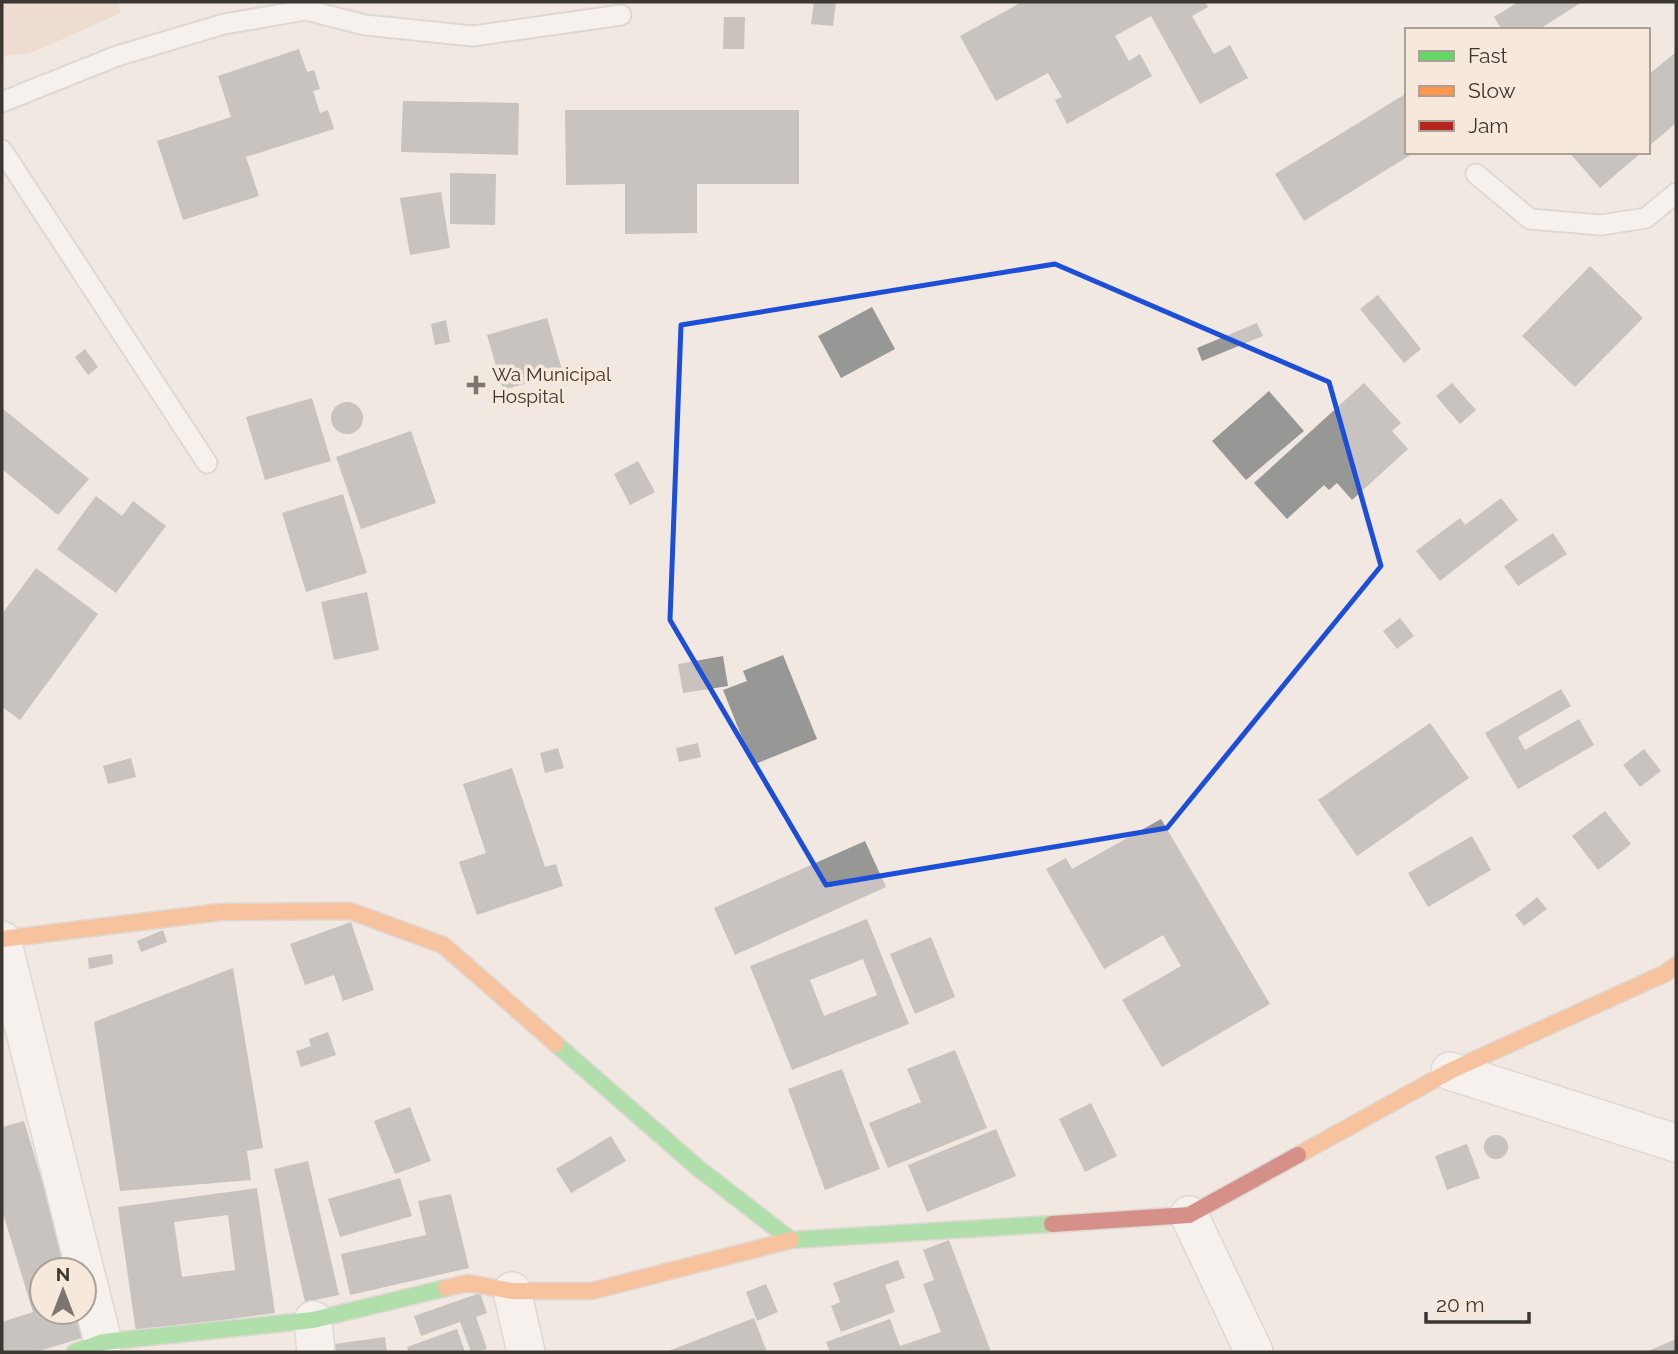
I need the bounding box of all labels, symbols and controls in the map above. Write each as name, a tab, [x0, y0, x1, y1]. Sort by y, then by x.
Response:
legend	[1405, 28, 1650, 154]
text: Fast	[1468, 43, 1508, 68]
text: Slow	[1468, 78, 1516, 103]
text: Jam	[1468, 113, 1509, 138]
place label: Wa Municipal Hospital	[492, 363, 612, 407]
marker: Wa Municipal Hospital	[466, 375, 486, 395]
north arrow	[28, 1256, 98, 1326]
text: N	[56, 1263, 70, 1285]
scale bar	[1426, 1280, 1529, 1324]
text: 20 m	[1436, 1292, 1484, 1317]

